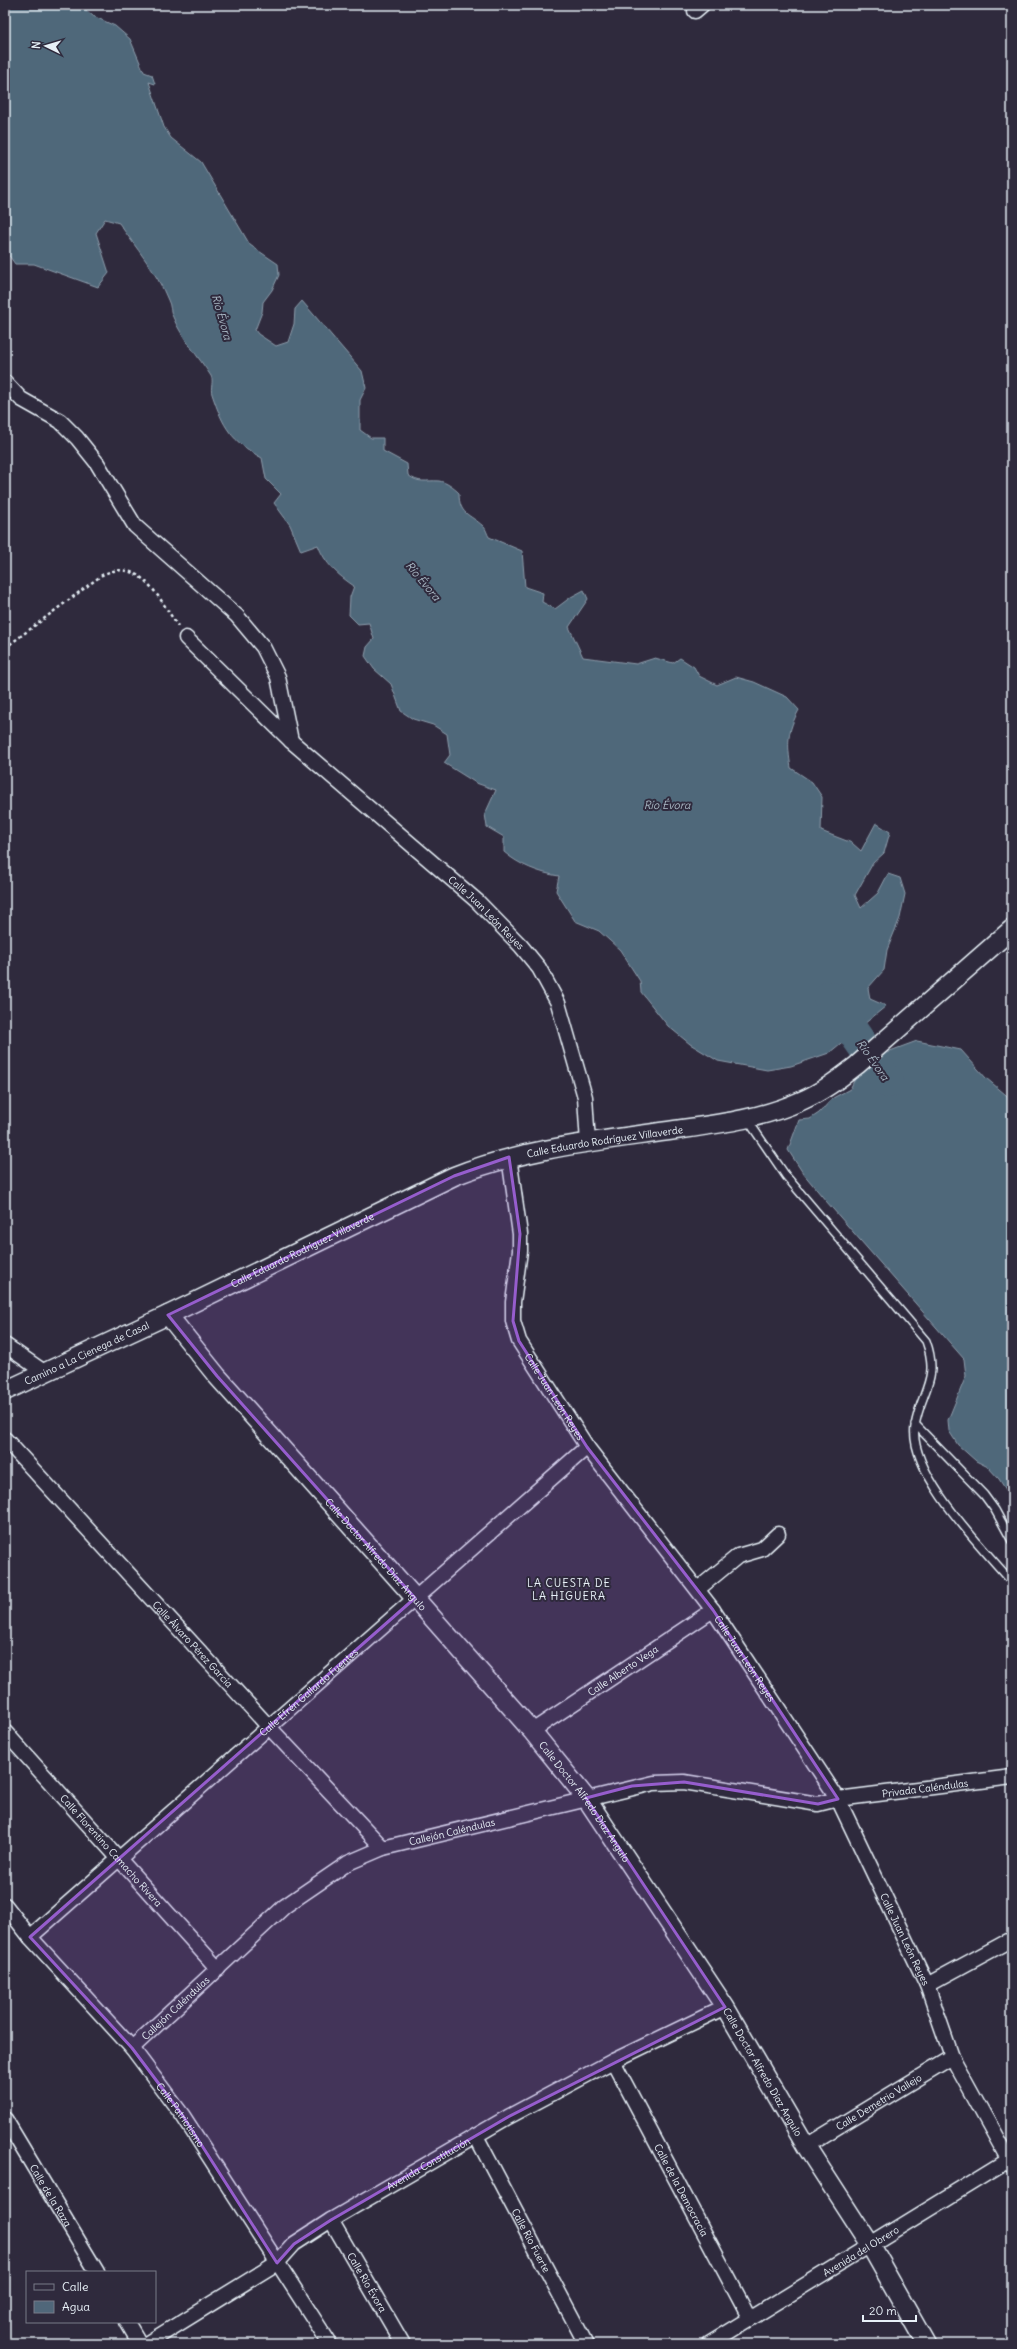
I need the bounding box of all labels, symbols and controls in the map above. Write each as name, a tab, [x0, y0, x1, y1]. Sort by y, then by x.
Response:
north arrow	[26, 26, 66, 66]
text: N	[29, 41, 43, 50]
water label: Río Évora	[209, 293, 235, 342]
water label: Río Évora	[403, 559, 444, 604]
water label: Río Évora	[644, 798, 691, 812]
street label: Calle Juan León Reyes	[445, 873, 527, 953]
water label: Río Évora	[854, 1037, 893, 1084]
street label: Calle Eduardo Rodríguez Villaverde	[526, 1123, 684, 1161]
street label: Calle Eduardo Rodríguez Villaverde	[229, 1210, 376, 1291]
street label: Camino a La Cienega de Casal	[22, 1319, 151, 1388]
street label: Calle Juan León Reyes	[521, 1351, 587, 1443]
street label: Calle Doctor Alfredo Díaz Angulo	[322, 1495, 429, 1614]
district label: LA CUESTA DE LA HIGUERA	[527, 1576, 611, 1603]
street label: Calle Álvaro Pérez García	[149, 1598, 236, 1691]
street label: Calle Juan León Reyes	[711, 1613, 778, 1705]
street label: Calle Alberto Vega	[585, 1642, 661, 1699]
street label: Calle Efrén Gallardo Fuentes	[257, 1645, 361, 1739]
street label: Calle Doctor Alfredo Díaz Angulo	[536, 1739, 633, 1865]
street label: Privada Caléndulas	[881, 1777, 969, 1800]
street label: Calle Florentino Camacho Rivera	[57, 1792, 165, 1910]
street label: Callejón Caléndulas	[408, 1815, 497, 1849]
street label: Calle Juan León Reyes	[877, 1891, 932, 1988]
street label: Callejón Caléndulas	[139, 1973, 213, 2043]
street label: Calle Doctor Alfredo Díaz Angulo	[720, 2006, 805, 2139]
street label: Calle Demetrio Vallejo	[834, 2071, 924, 2133]
street label: Calle Patriotismo	[153, 2080, 208, 2150]
street label: Avenida Constitución	[384, 2134, 473, 2193]
street label: Calle de la Democracia	[651, 2142, 711, 2239]
street label: Calle de la Raza	[27, 2162, 74, 2230]
street label: Calle Río Fuerte	[509, 2206, 553, 2275]
street label: Avenida del Obrero	[821, 2223, 902, 2280]
street label: Calle Río Évora	[344, 2250, 389, 2315]
legend	[26, 2271, 156, 2323]
text: Calle	[62, 2279, 89, 2294]
scale bar	[863, 2297, 916, 2323]
text: Agua	[62, 2299, 90, 2314]
text: 20 m	[869, 2303, 897, 2318]

